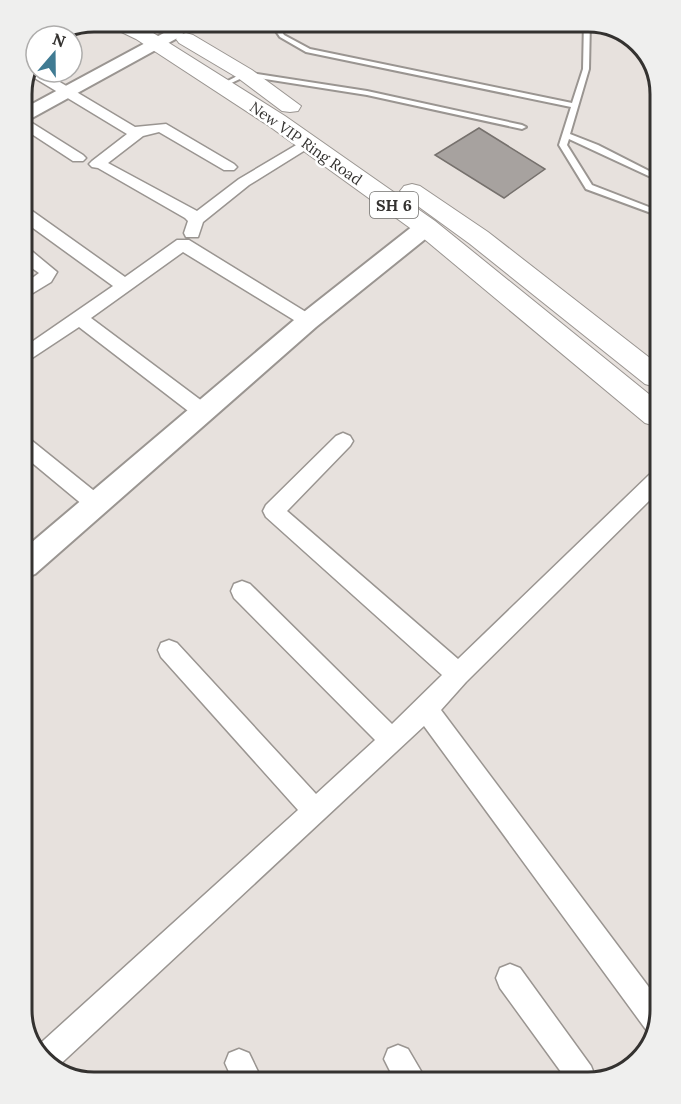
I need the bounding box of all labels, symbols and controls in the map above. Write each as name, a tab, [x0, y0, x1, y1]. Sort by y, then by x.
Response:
north arrow	[24, 24, 84, 84]
text: N	[50, 28, 68, 51]
street label: New VIP Ring Road	[246, 97, 366, 189]
road number: SH 6	[370, 192, 418, 218]

